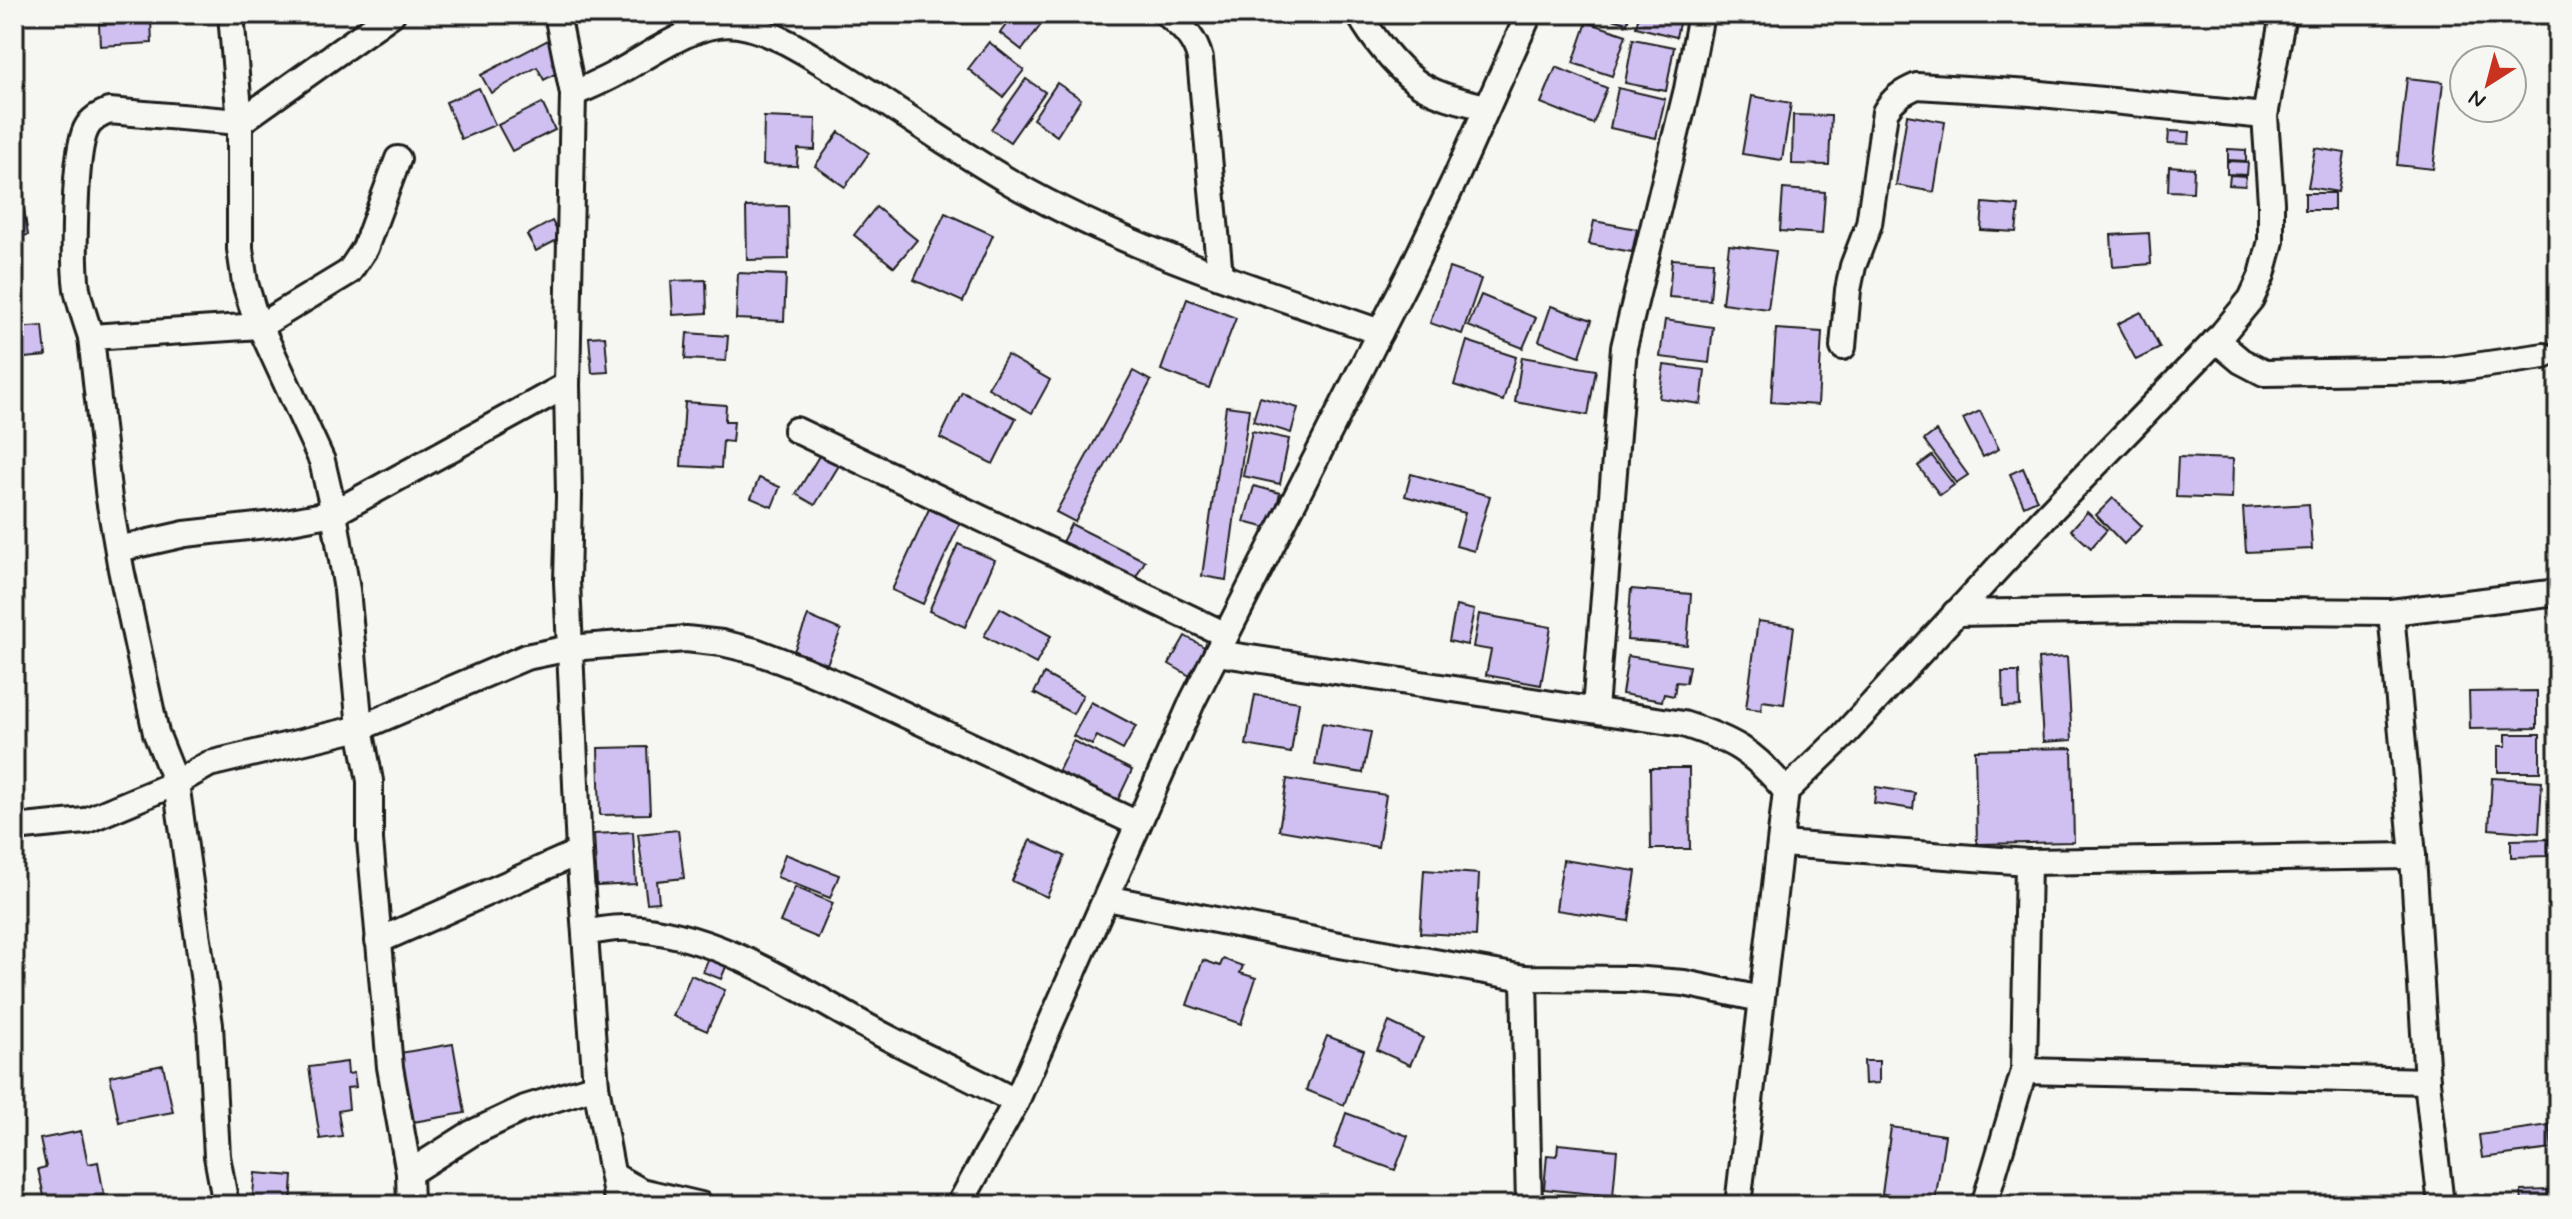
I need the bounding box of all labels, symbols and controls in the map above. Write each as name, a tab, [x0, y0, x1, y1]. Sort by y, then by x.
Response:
north arrow	[2448, 44, 2528, 124]
text: N	[2463, 83, 2492, 114]

